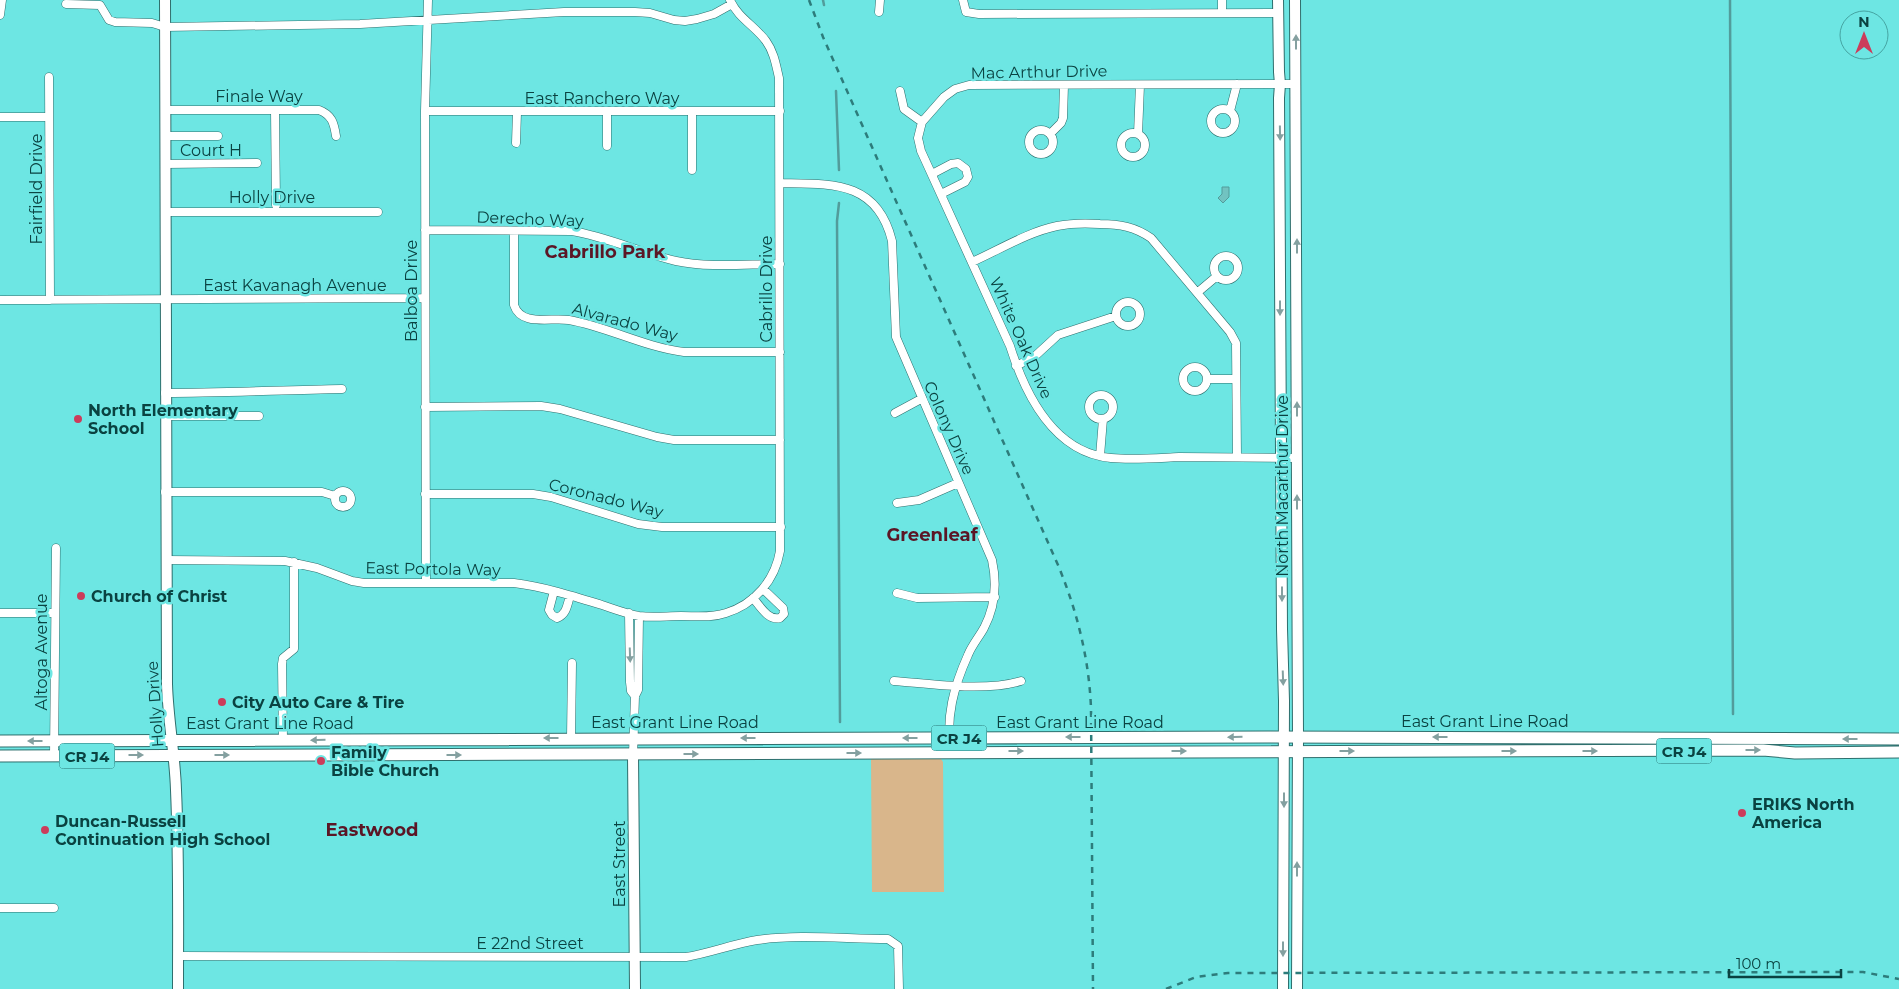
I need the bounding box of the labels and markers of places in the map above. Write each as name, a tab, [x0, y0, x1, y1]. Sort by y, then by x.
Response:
place label: North Elementary School	[88, 401, 238, 438]
marker: North Elementary School	[72, 413, 84, 425]
place label: Church of Christ	[91, 587, 227, 606]
marker: Church of Christ	[75, 590, 87, 602]
place label: City Auto Care & Tire	[232, 693, 404, 712]
marker: City Auto Care & Tire	[216, 696, 228, 708]
place label: Family Bible Church	[331, 743, 439, 780]
marker: Family Bible Church	[315, 755, 327, 767]
place label: ERIKS North America	[1751, 795, 1855, 832]
marker: ERIKS North America	[1736, 807, 1748, 819]
place label: Duncan-Russell Continuation High School	[55, 812, 270, 849]
marker: Duncan-Russell Continuation High School	[39, 824, 51, 836]

